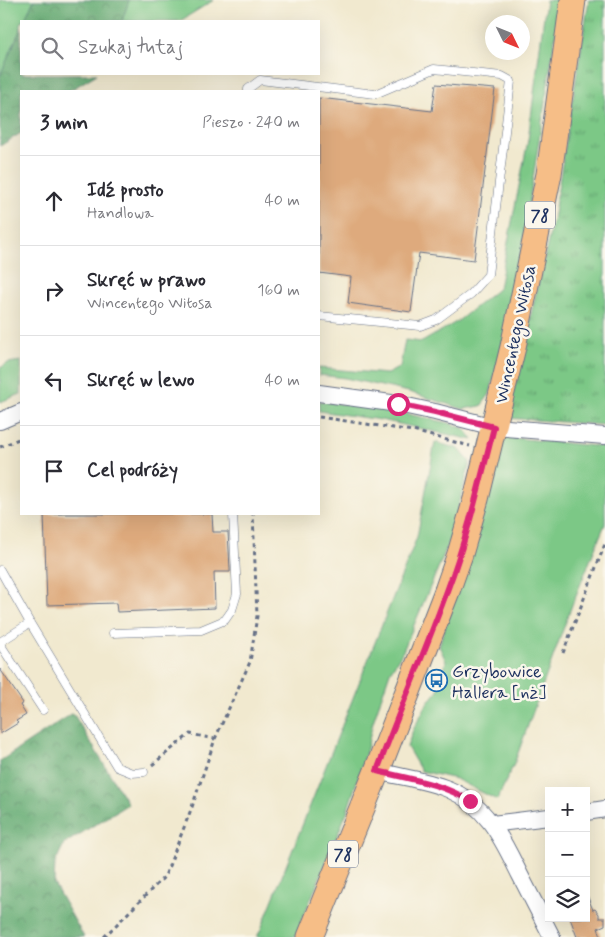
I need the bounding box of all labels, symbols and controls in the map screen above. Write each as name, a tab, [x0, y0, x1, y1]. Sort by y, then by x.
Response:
north arrow	[485, 15, 530, 60]
search box	[20, 20, 320, 75]
icon: search	[38, 34, 66, 62]
text: Szukaj tutaj	[78, 35, 183, 60]
text: 3 min	[40, 109, 88, 137]
text: Pieszo · 240 m	[202, 112, 300, 133]
text: Idź prosto	[87, 178, 164, 203]
icon: ahead	[40, 187, 68, 215]
text: 40 m	[264, 190, 300, 211]
road number: 78	[525, 202, 555, 228]
text: Handlowa	[87, 203, 154, 224]
street label: Wincentego Witosa	[490, 263, 543, 406]
text: Skręć w prawo	[87, 268, 206, 293]
icon: right	[40, 277, 68, 305]
text: 160 m	[257, 280, 300, 301]
text: Wincentego Witosa	[87, 293, 212, 314]
icon: left	[40, 367, 68, 395]
text: Skręć w lewo	[87, 368, 195, 393]
text: 40 m	[264, 370, 300, 391]
route start	[387, 393, 410, 416]
icon: arrive	[40, 457, 68, 485]
text: Cel podróży	[87, 458, 178, 483]
place label: Grzybowice Hallera [nż]	[452, 660, 547, 705]
bus stop icon: Grzybowice Hallera [nż]	[424, 669, 448, 693]
map controls	[545, 787, 590, 922]
button: +	[545, 787, 590, 832]
route end	[459, 790, 482, 813]
button: −	[545, 832, 590, 877]
road number: 78	[328, 841, 358, 868]
button: layers	[545, 877, 590, 922]

